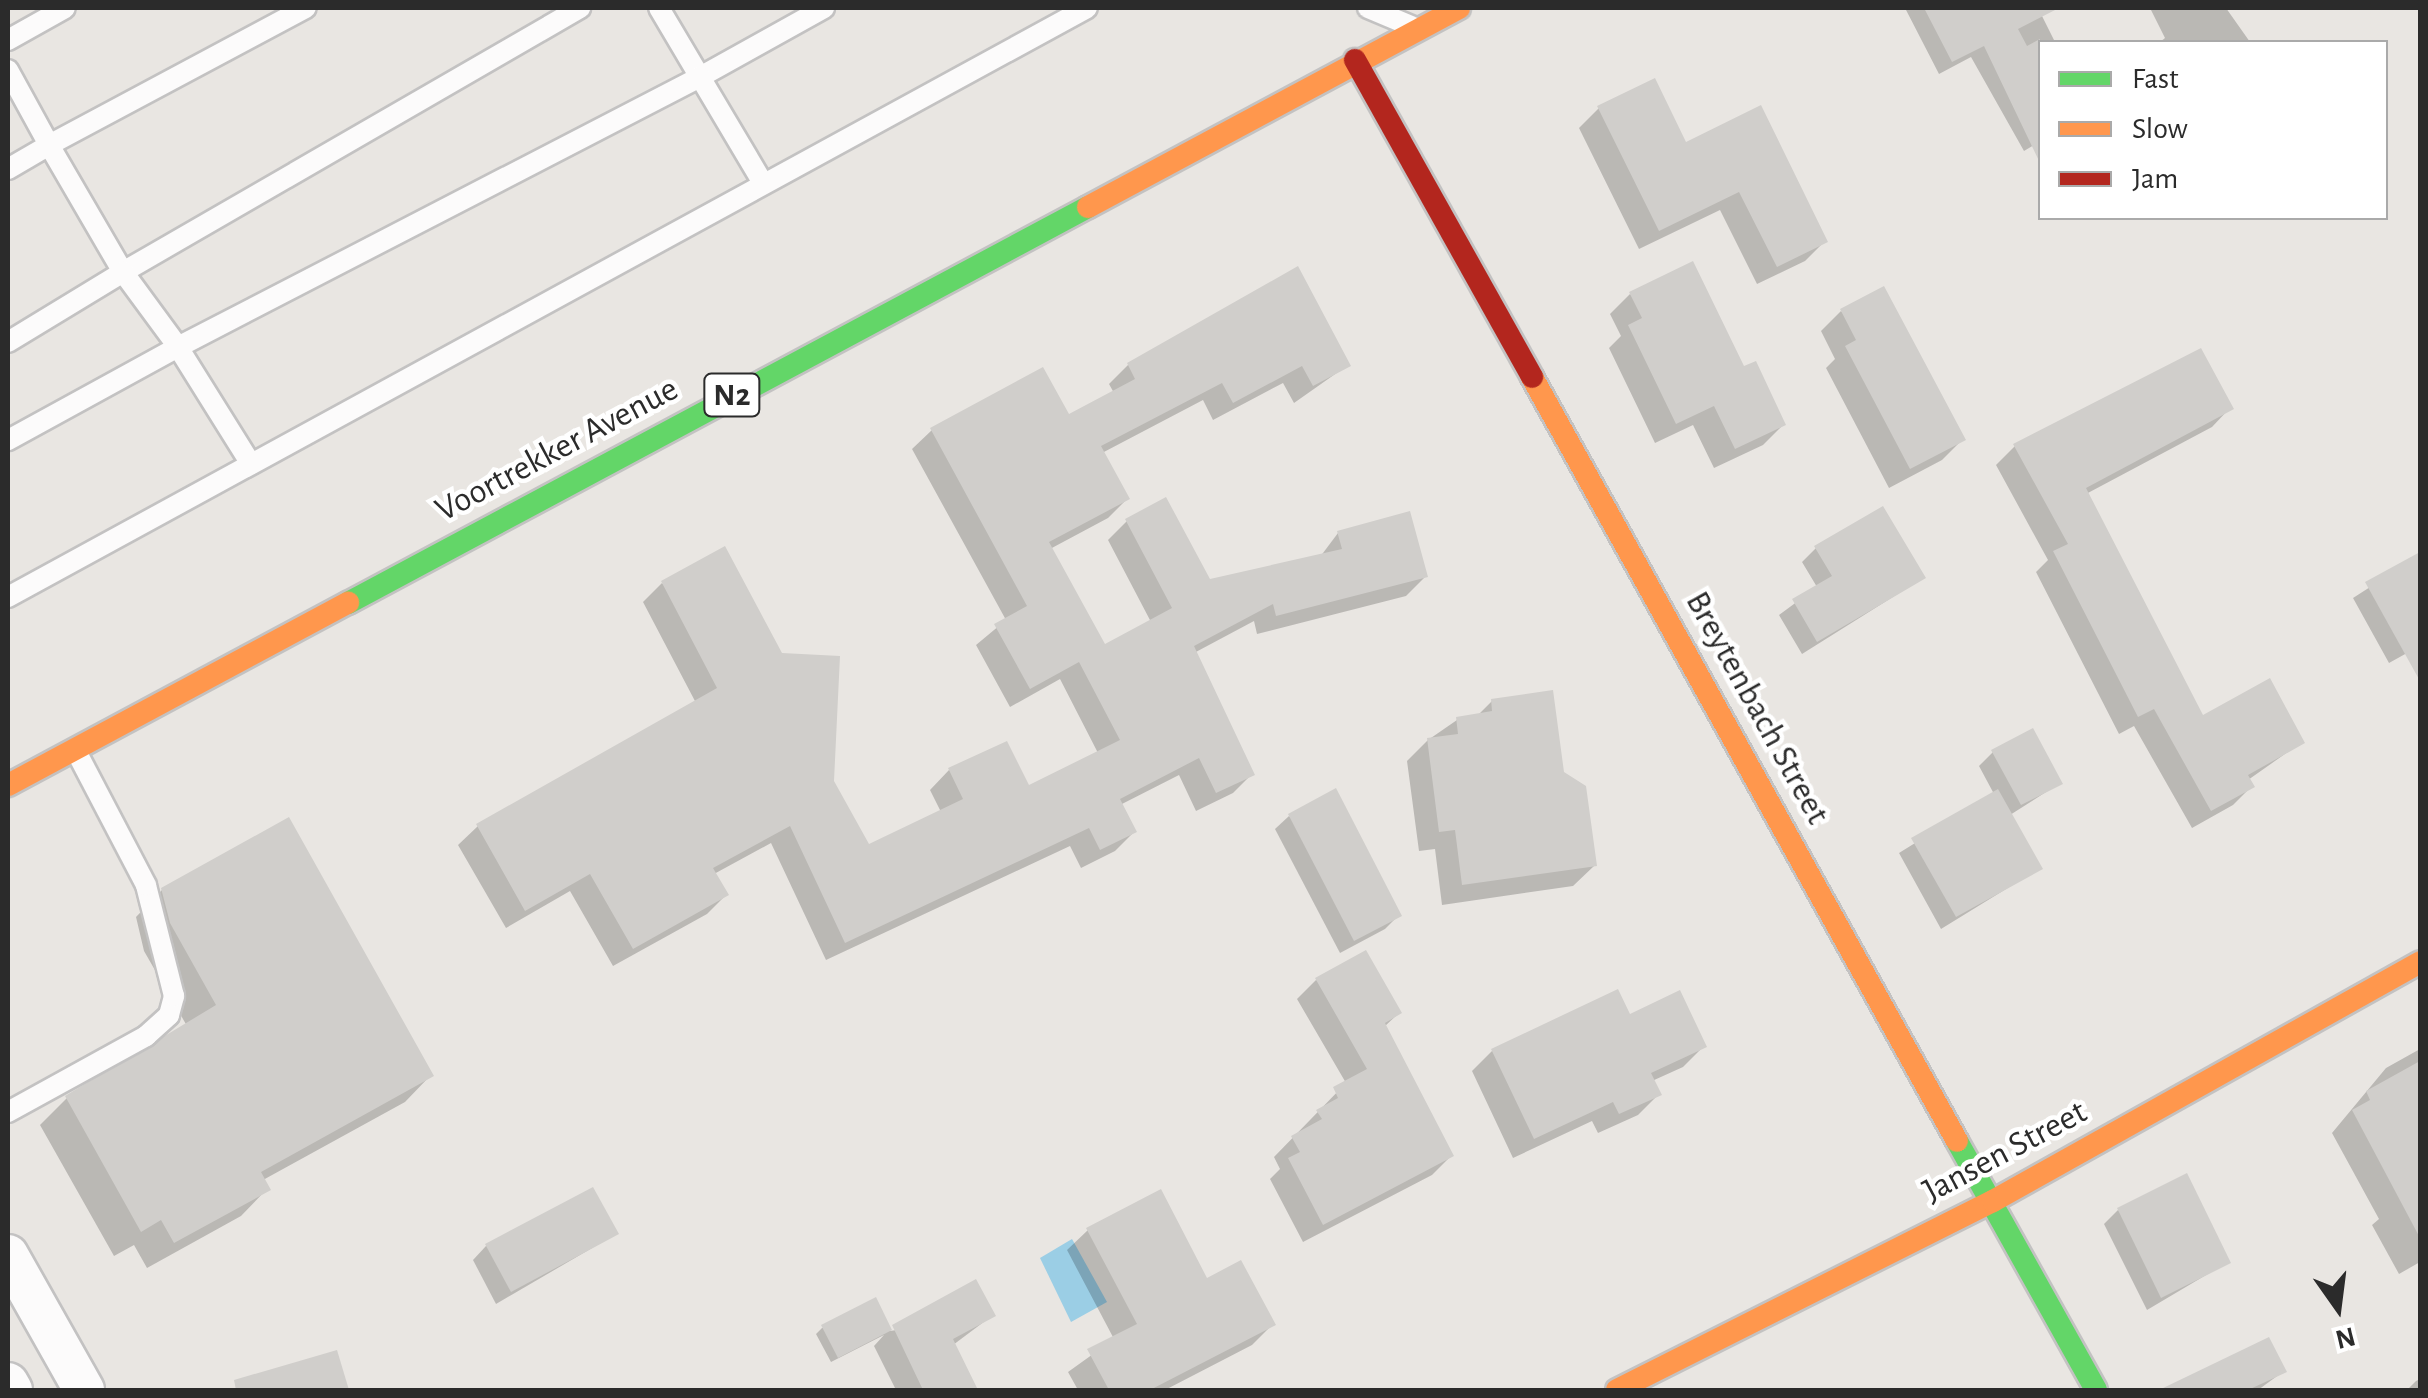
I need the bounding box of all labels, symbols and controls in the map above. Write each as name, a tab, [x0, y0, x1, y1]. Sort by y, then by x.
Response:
legend	[2038, 40, 2388, 220]
text: Fast	[2132, 64, 2179, 94]
text: Slow	[2132, 114, 2188, 144]
text: Jam	[2132, 164, 2178, 194]
street label: Voortrekker Avenue	[429, 368, 685, 532]
road number: N2	[702, 368, 762, 422]
street label: Breytenbach Street	[1676, 584, 1838, 832]
street label: Jansen Street	[1916, 1091, 2094, 1213]
north arrow	[2288, 1258, 2388, 1358]
text: N	[2332, 1321, 2358, 1353]

